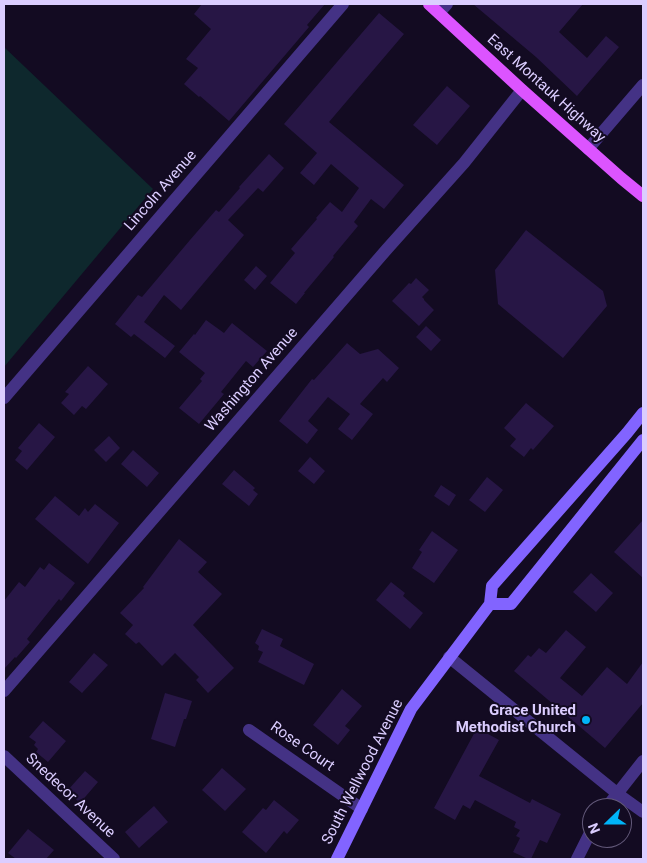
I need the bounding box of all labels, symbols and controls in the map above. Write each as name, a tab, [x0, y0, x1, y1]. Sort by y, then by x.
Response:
street label: East Montauk Highway	[483, 31, 609, 147]
street label: Lincoln Avenue	[121, 147, 201, 235]
street label: Washington Avenue	[202, 324, 302, 436]
street label: South Wellwood Avenue	[319, 696, 407, 848]
place label: Grace United Methodist Church	[456, 702, 576, 737]
marker: Grace United Methodist Church	[580, 714, 592, 726]
street label: Rose Court	[266, 718, 338, 776]
street label: Snedecor Avenue	[22, 750, 118, 842]
north arrow	[582, 798, 632, 848]
text: N	[585, 821, 603, 836]

